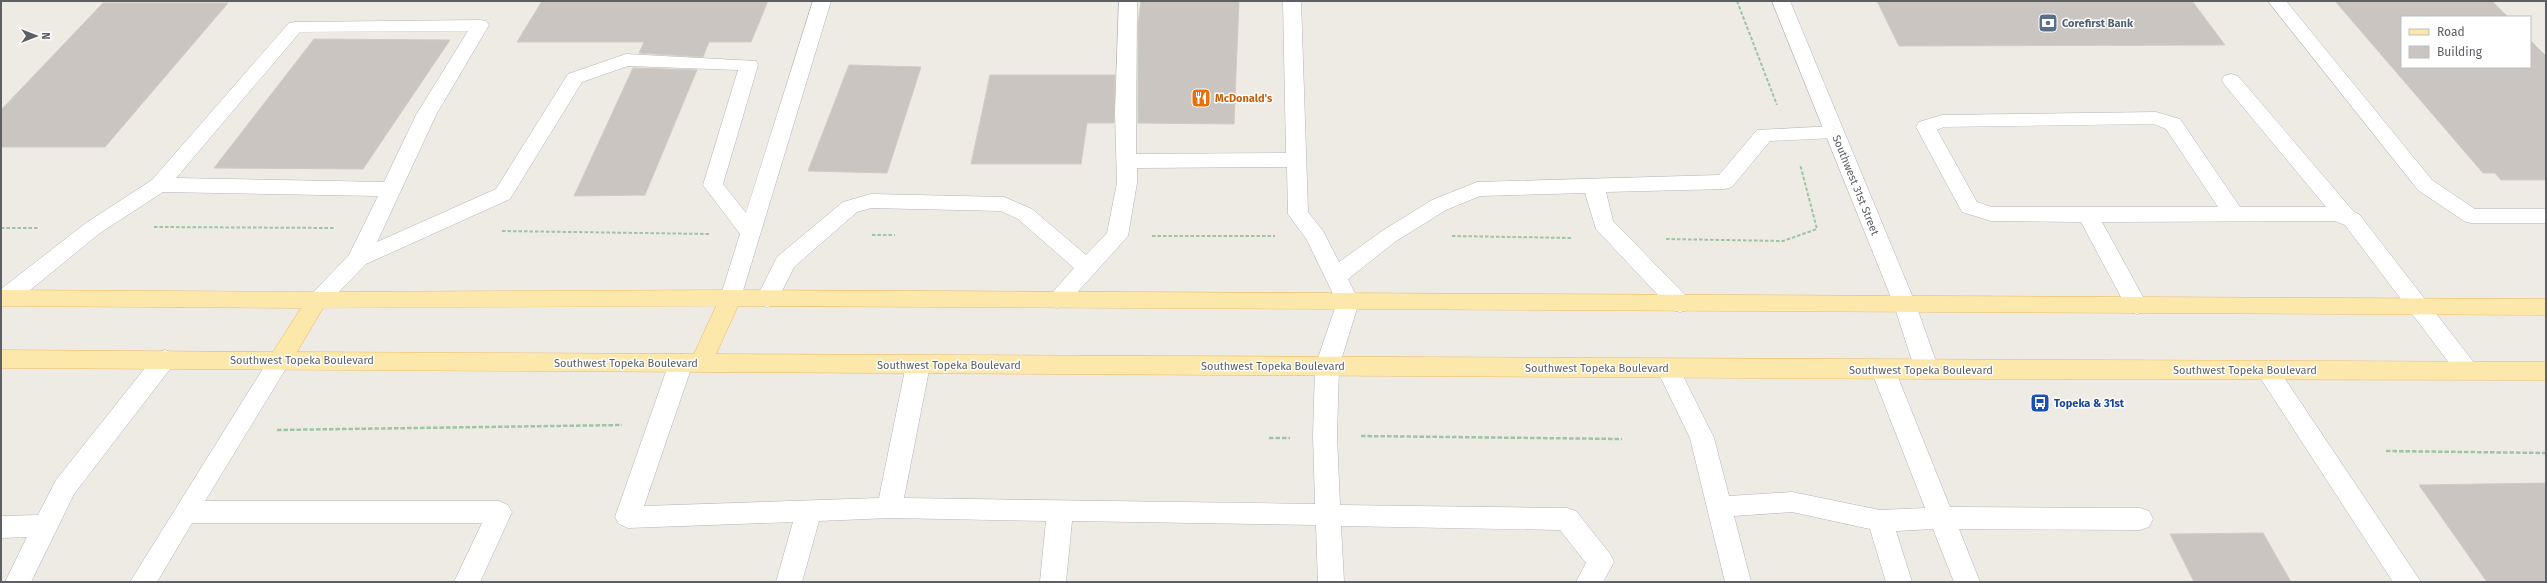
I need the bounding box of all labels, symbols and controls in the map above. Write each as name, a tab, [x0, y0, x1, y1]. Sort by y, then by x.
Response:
bank icon: Corefirst Bank	[2037, 12, 2059, 34]
north arrow	[16, 16, 56, 56]
legend	[2401, 16, 2531, 68]
place label: Corefirst Bank	[2062, 17, 2134, 30]
text: Road	[2437, 25, 2465, 39]
text: N	[39, 32, 52, 40]
text: Building	[2437, 45, 2483, 59]
restaurant icon: McDonald's	[1190, 87, 1212, 109]
place label: McDonald's	[1215, 92, 1273, 105]
street label: Southwest 31st Street	[1829, 133, 1882, 237]
street label: Southwest Topeka Boulevard	[230, 354, 374, 367]
street label: Southwest Topeka Boulevard	[554, 357, 698, 370]
street label: Southwest Topeka Boulevard	[877, 359, 1021, 372]
street label: Southwest Topeka Boulevard	[1201, 360, 1345, 373]
street label: Southwest Topeka Boulevard	[1525, 362, 1669, 375]
street label: Southwest Topeka Boulevard	[1849, 364, 1993, 377]
street label: Southwest Topeka Boulevard	[2173, 364, 2317, 377]
bus stop icon: Topeka & 31st	[2029, 392, 2051, 414]
place label: Topeka & 31st	[2054, 397, 2125, 410]

